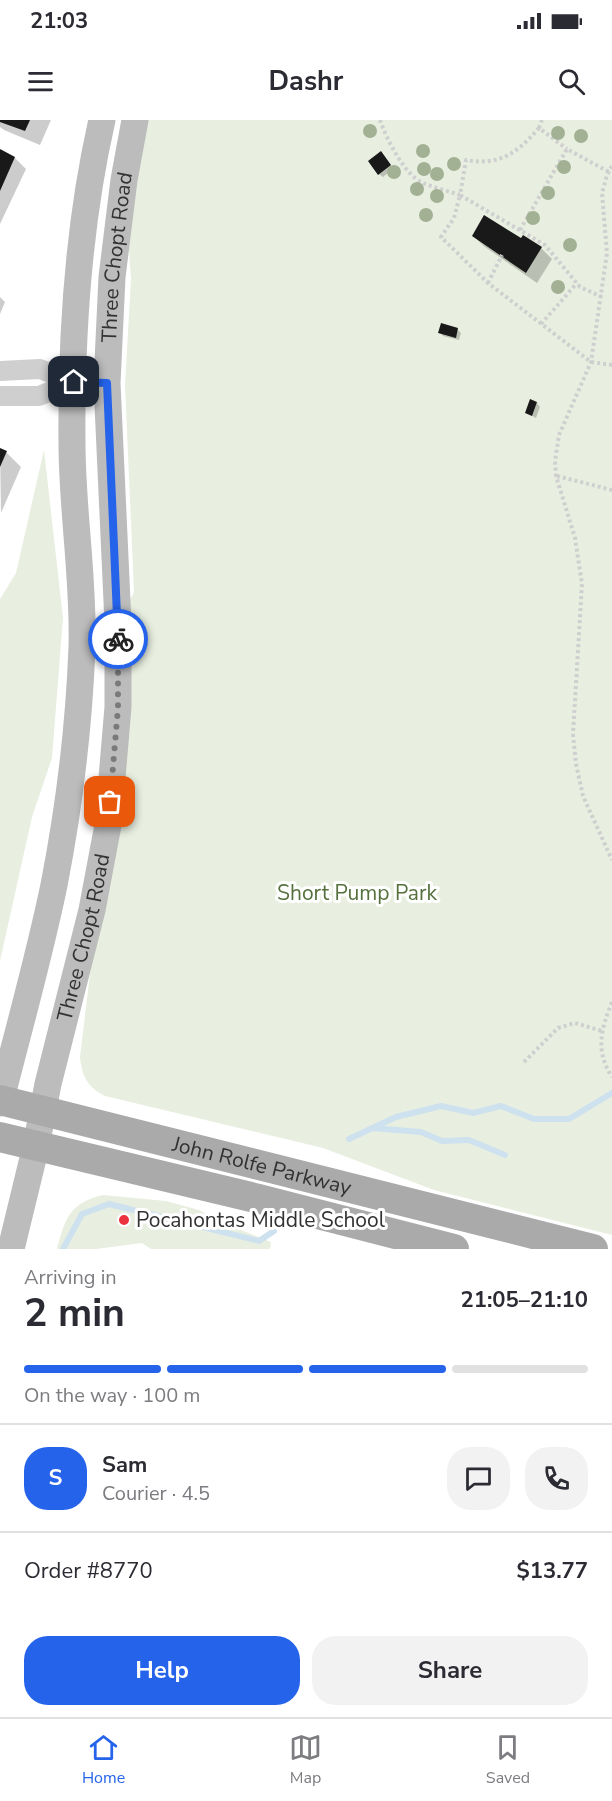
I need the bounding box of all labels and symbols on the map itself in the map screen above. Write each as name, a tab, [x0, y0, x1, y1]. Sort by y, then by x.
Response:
street label: Three Chopt Road	[95, 170, 139, 343]
pin	[48, 356, 99, 407]
courier	[88, 609, 148, 669]
pin	[84, 776, 135, 827]
street label: Three Chopt Road	[50, 851, 116, 1024]
park label: Short Pump Park	[277, 879, 437, 907]
street label: John Rolfe Parkway	[168, 1130, 354, 1202]
place label: Pocahontas Middle School	[136, 1206, 386, 1234]
marker: Pocahontas Middle School	[117, 1213, 131, 1227]

